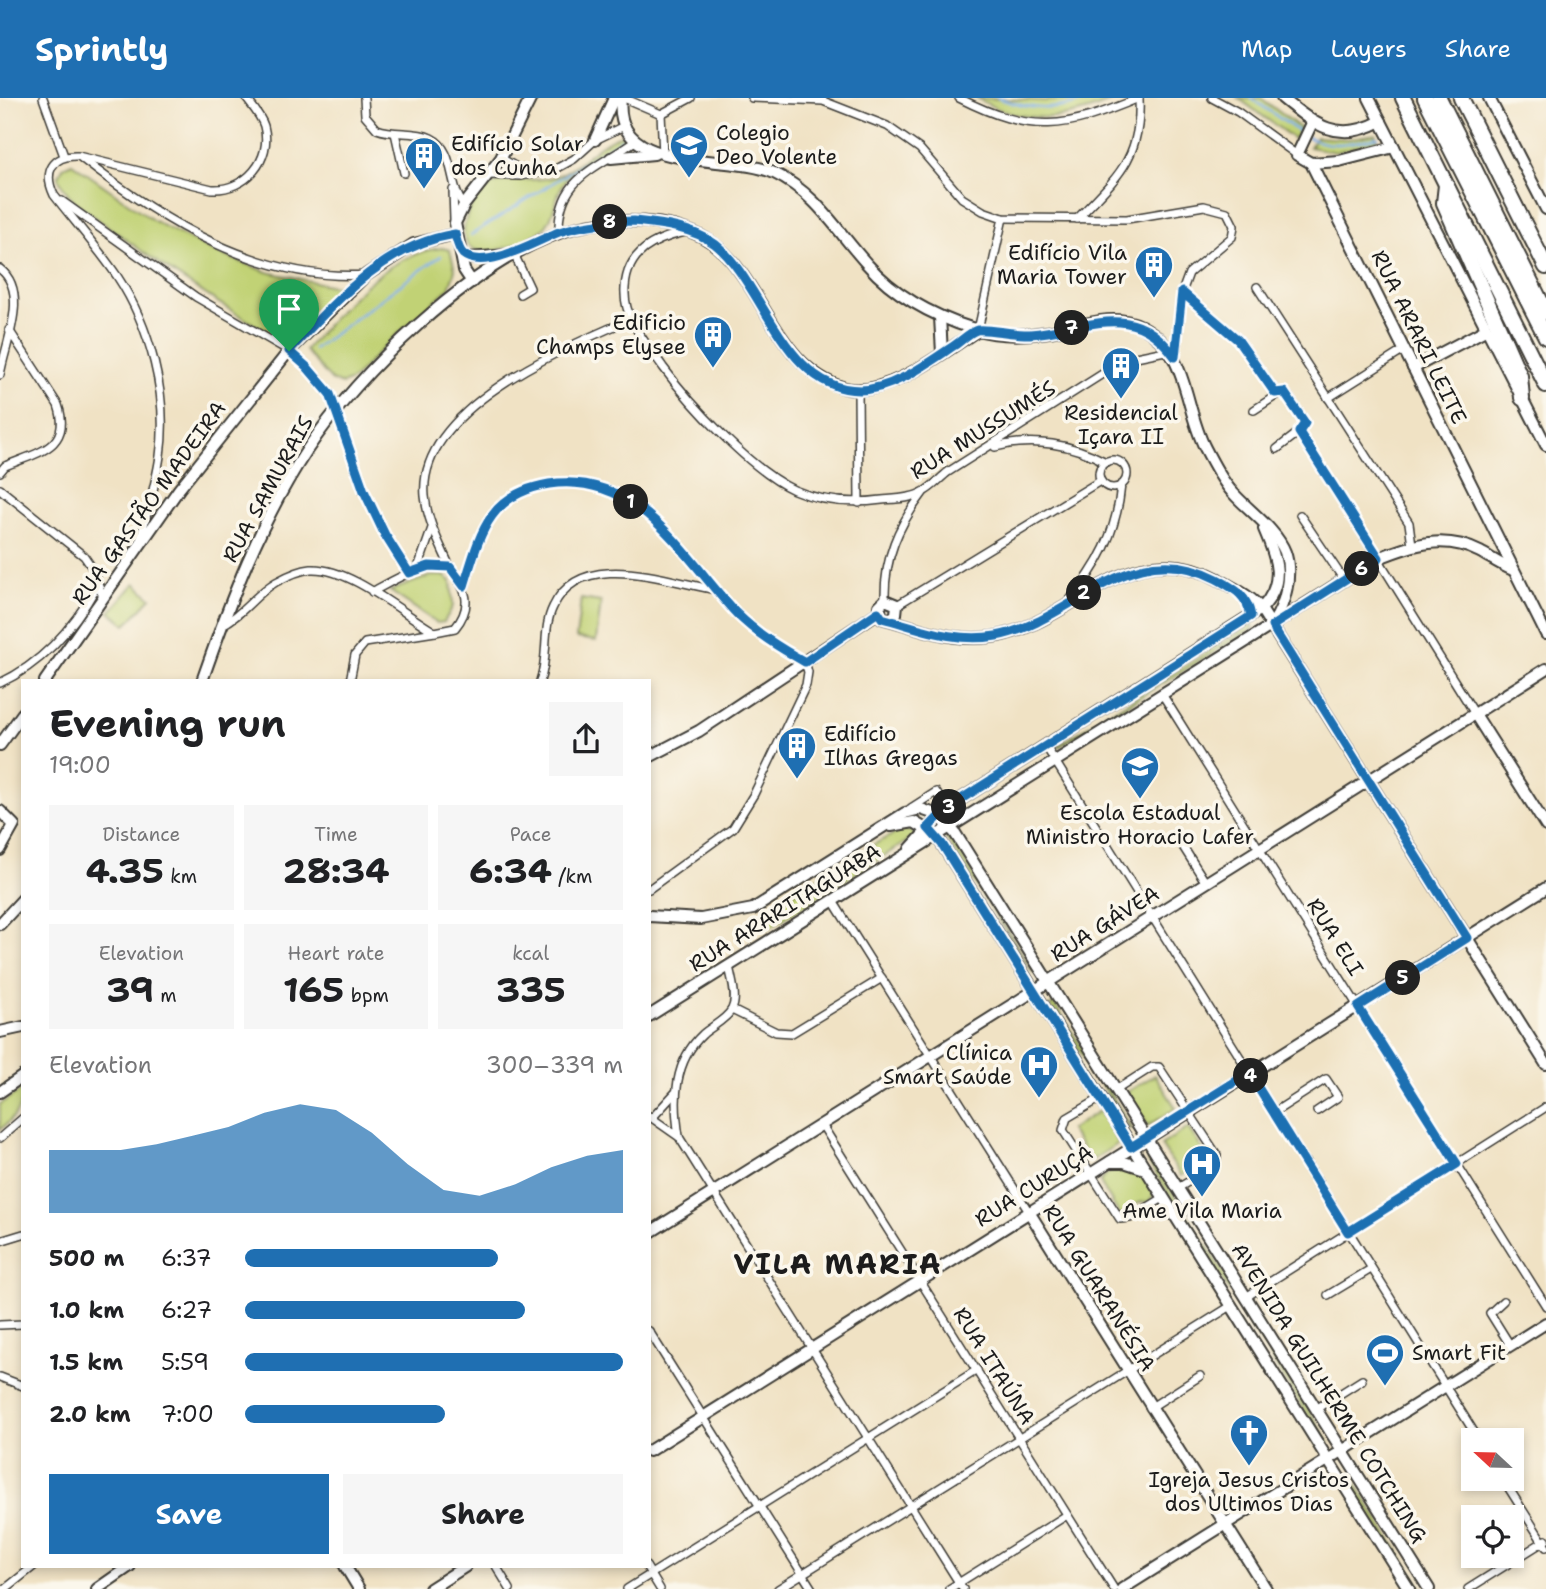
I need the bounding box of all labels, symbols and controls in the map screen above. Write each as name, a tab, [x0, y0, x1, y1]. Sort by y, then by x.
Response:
text: Sprintly	[35, 27, 168, 72]
text: Map	[1241, 33, 1292, 65]
text: Layers	[1330, 33, 1407, 65]
text: Share	[1445, 33, 1511, 65]
place label: Colegio Deo Volente	[716, 119, 837, 171]
school or university icon: Colegio Deo Volente	[668, 124, 710, 179]
place label: Edifício Solar dos Cunha	[451, 130, 584, 182]
building icon: Edifício Solar dos Cunha	[403, 135, 445, 190]
pin: 8	[592, 204, 628, 240]
text: 8	[603, 209, 616, 234]
place label: Edifício Vila Maria Tower	[997, 239, 1127, 291]
building icon: Edifício Vila Maria Tower	[1133, 244, 1175, 299]
street label: RUA ARARI LEITE	[1365, 245, 1473, 429]
pin	[259, 279, 319, 351]
icon: arrive	[270, 290, 308, 328]
place label: Edificio Champs Elysee	[536, 309, 686, 361]
pin: 7	[1054, 310, 1090, 345]
building icon: Edificio Champs Elysee	[692, 314, 734, 369]
text: 7	[1065, 315, 1078, 340]
building icon: Residencial Içara II	[1100, 345, 1142, 400]
street label: RUA MUSSUMÉS	[905, 373, 1061, 486]
street label: RUA GASTÃO MADEIRA	[65, 395, 232, 611]
place label: Residencial Içara II	[1064, 399, 1179, 451]
street label: RUA SAMURAIS	[216, 411, 320, 567]
pin: 1	[614, 484, 648, 520]
text: 1	[626, 489, 635, 514]
pin: 6	[1344, 552, 1380, 587]
text: 6	[1355, 556, 1368, 581]
pin: 2	[1066, 575, 1102, 610]
text: 2	[1077, 580, 1090, 605]
text: Evening run	[49, 698, 286, 749]
button: share	[549, 702, 623, 776]
place label: Edifício Ilhas Gregas	[824, 720, 958, 772]
building icon: Edifício Ilhas Gregas	[776, 725, 818, 780]
school or university icon: Escola Estadual Ministro Horacio Lafer	[1119, 745, 1161, 800]
text: 19:00	[49, 750, 111, 780]
pin: 3	[932, 790, 967, 824]
text: 3	[942, 794, 955, 819]
place label: Escola Estadual Ministro Horacio Lafer	[1026, 799, 1254, 851]
text: Distance	[102, 822, 180, 847]
text: Time	[314, 822, 358, 847]
text: Pace	[510, 822, 552, 847]
street label: RUA ARARITAGUABA	[684, 838, 886, 978]
text: 4.35	[86, 847, 164, 894]
text: 28:34	[282, 847, 390, 894]
text: 6:34	[469, 847, 552, 894]
text: km	[164, 864, 197, 889]
text: /km	[552, 864, 592, 889]
street label: RUA GÁVEA	[1045, 879, 1165, 968]
street label: RUA ELI	[1300, 893, 1370, 981]
text: Elevation	[99, 941, 184, 966]
text: Heart rate	[288, 941, 384, 966]
text: kcal	[512, 941, 549, 966]
pin: 5	[1386, 960, 1420, 996]
text: 5	[1397, 965, 1408, 990]
text: 39	[106, 966, 154, 1013]
text: 165	[283, 966, 344, 1013]
text: 335	[496, 966, 566, 1013]
text: m	[154, 983, 177, 1008]
text: bpm	[344, 983, 389, 1008]
place label: Clínica Smart Saúde	[883, 1039, 1012, 1091]
hospital icon: Clínica Smart Saúde	[1018, 1044, 1060, 1099]
text: Elevation	[49, 1050, 152, 1080]
text: 300–339 m	[486, 1050, 623, 1080]
pin: 4	[1234, 1058, 1268, 1094]
text: 4	[1244, 1063, 1257, 1088]
street label: RUA CURUÇÁ	[969, 1138, 1098, 1233]
hospital icon: Ame Vila Maria	[1181, 1143, 1223, 1198]
place label: Ame Vila Maria	[1122, 1197, 1282, 1225]
street label: RUA GUARANÉSIA	[1036, 1199, 1163, 1377]
street label: AVENIDA GUILHERME COTCHING	[1225, 1238, 1433, 1548]
text: 500 m	[49, 1243, 124, 1273]
text: 6:37	[161, 1243, 212, 1273]
district label: VILA MARIA	[733, 1245, 943, 1283]
text: 1.0 km	[49, 1295, 124, 1325]
text: 6:27	[161, 1295, 212, 1325]
street label: RUA ITAÚNA	[947, 1301, 1042, 1430]
sports icon: Smart Fit	[1364, 1332, 1406, 1387]
place label: Smart Fit	[1412, 1339, 1506, 1367]
text: 1.5 km	[49, 1347, 123, 1377]
text: 5:59	[161, 1347, 209, 1377]
text: 2.0 km	[49, 1399, 131, 1429]
text: 7:00	[161, 1399, 214, 1429]
church icon: Igreja Jesus Cristos dos Ultimos Dias	[1228, 1412, 1270, 1467]
north arrow	[1461, 1428, 1524, 1491]
map controls	[1461, 1428, 1524, 1568]
place label: Igreja Jesus Cristos dos Ultimos Dias	[1149, 1466, 1349, 1518]
button: Save	[49, 1474, 329, 1554]
button: Share	[343, 1474, 623, 1554]
button: locate	[1461, 1505, 1524, 1568]

